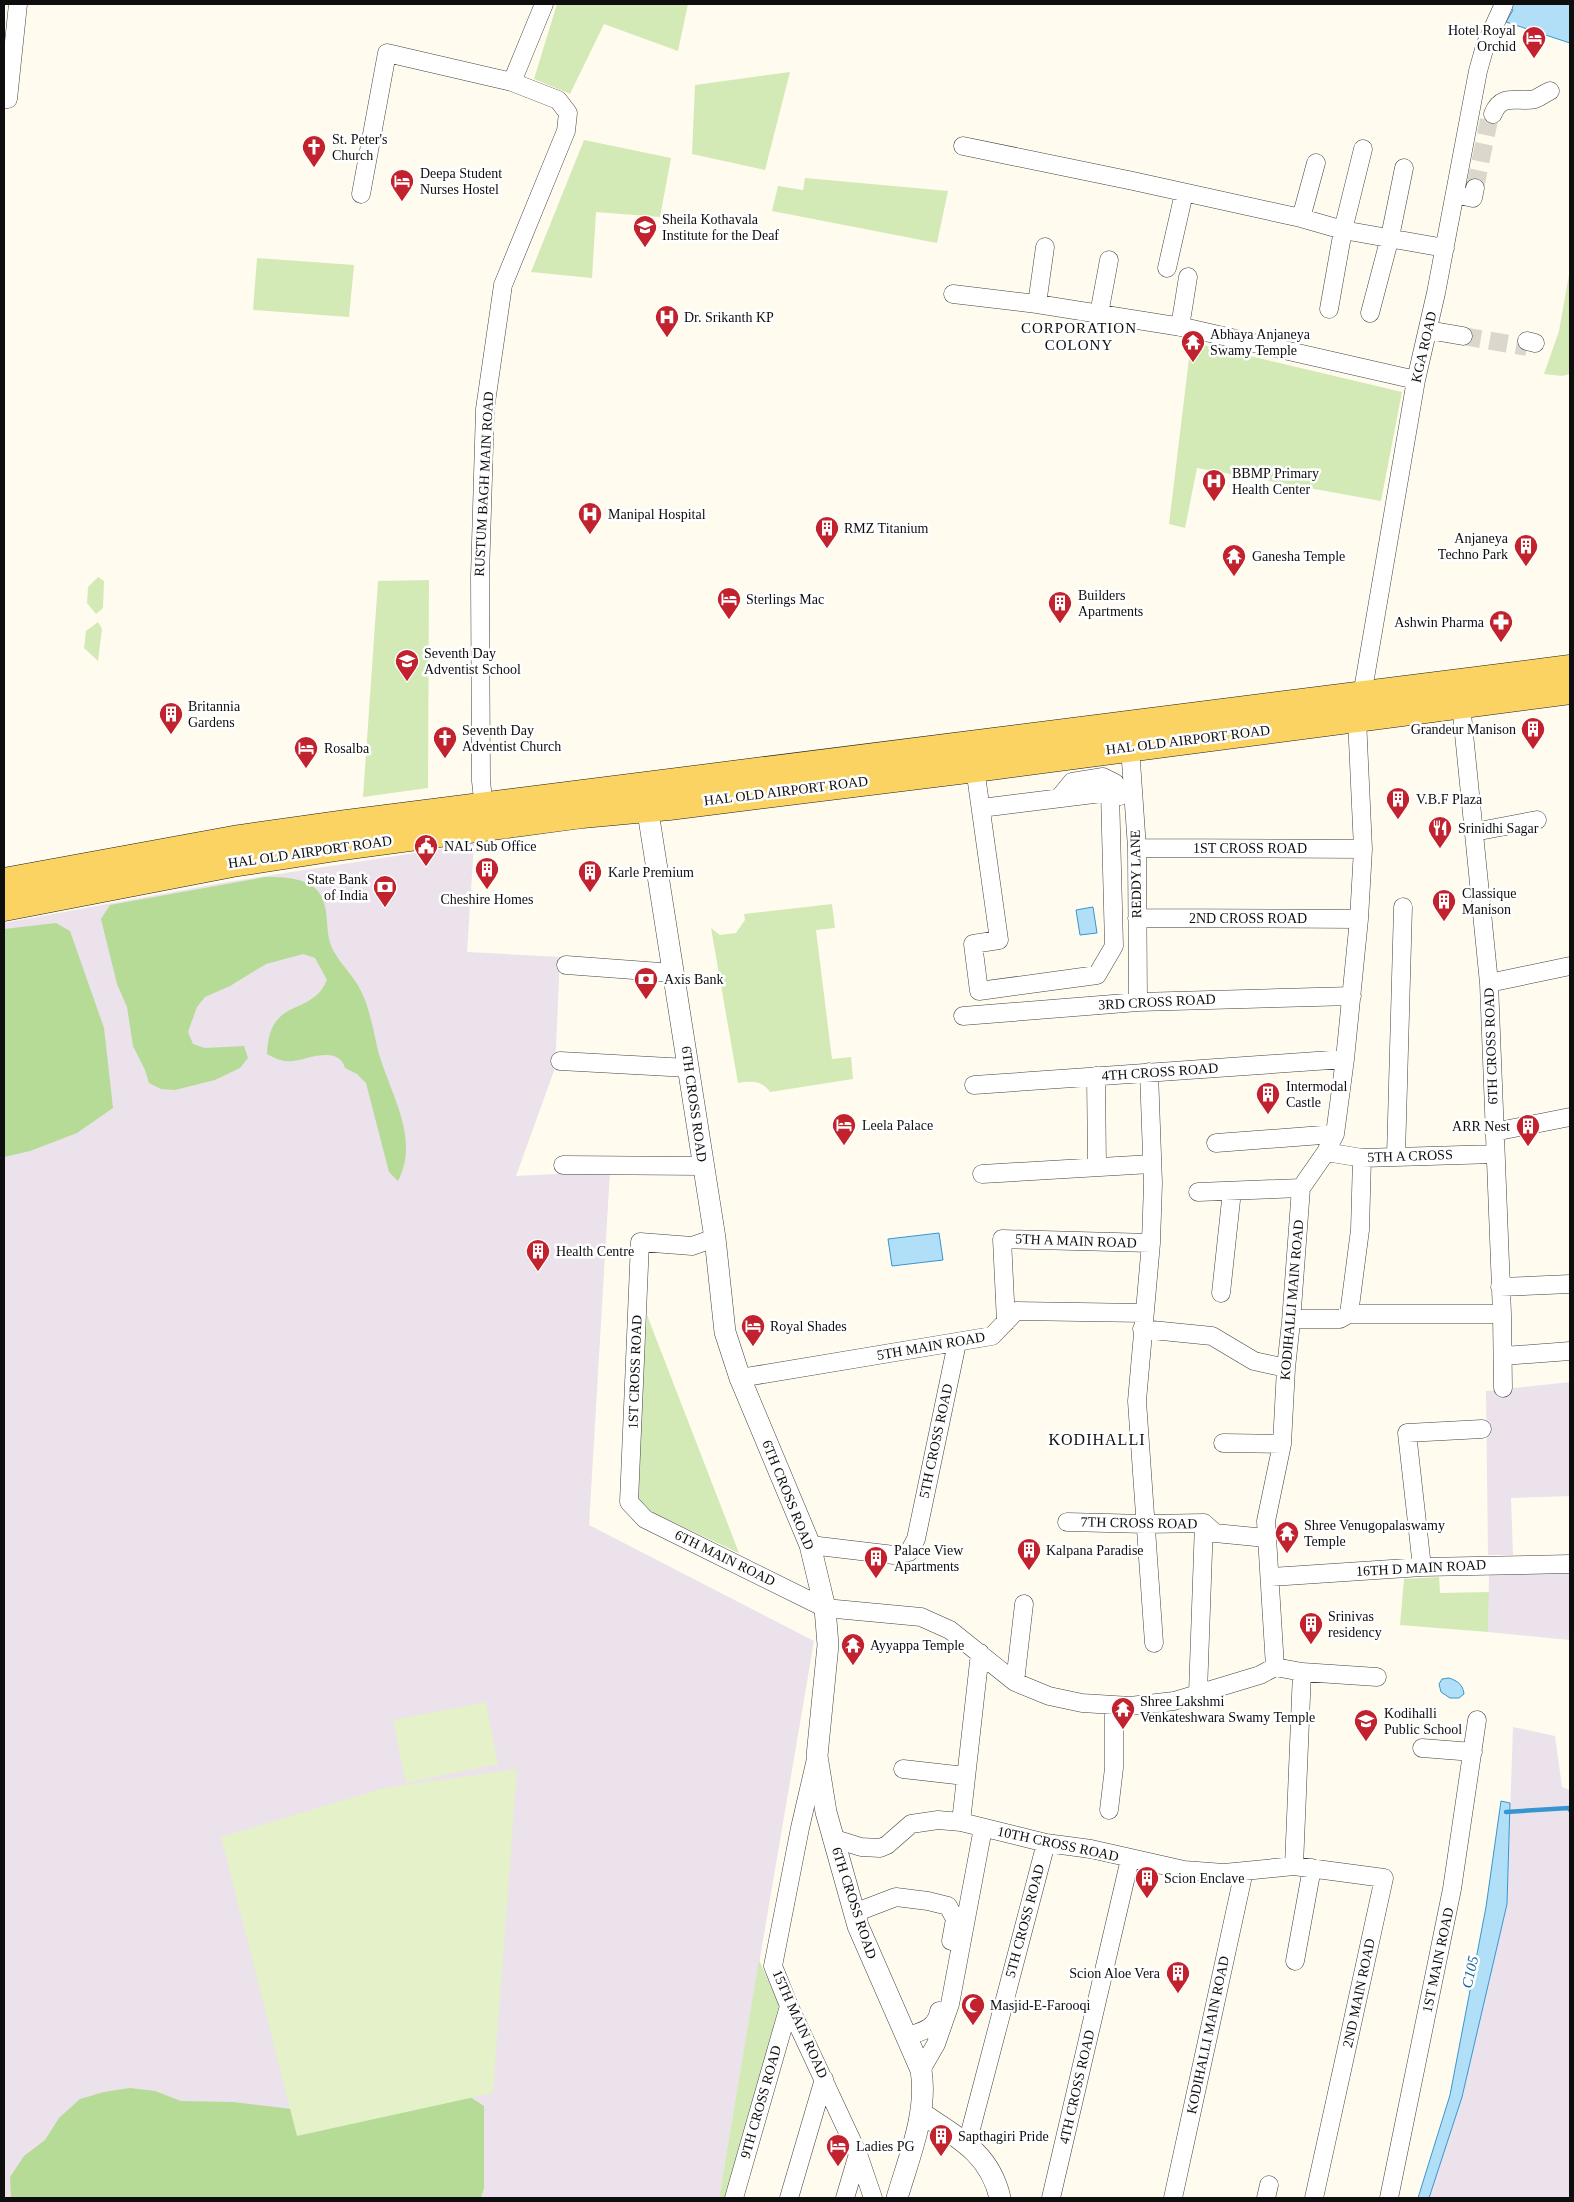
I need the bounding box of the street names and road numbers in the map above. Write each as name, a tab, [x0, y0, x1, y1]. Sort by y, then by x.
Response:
street label: KGA ROAD	[1409, 310, 1439, 384]
street label: RUSTUM BAGH MAIN ROAD	[472, 391, 496, 577]
street label: HAL OLD AIRPORT ROAD	[1105, 722, 1271, 758]
street label: HAL OLD AIRPORT ROAD	[703, 773, 869, 809]
street label: REDDY LANE	[1128, 830, 1144, 918]
street label: HAL OLD AIRPORT ROAD	[227, 833, 393, 871]
street label: 1ST CROSS ROAD	[1193, 841, 1307, 856]
street label: 2ND CROSS ROAD	[1189, 911, 1307, 926]
street label: 6TH CROSS ROAD	[1481, 987, 1501, 1105]
street label: 3RD CROSS ROAD	[1098, 991, 1216, 1013]
street label: 6TH CROSS ROAD	[678, 1045, 710, 1163]
street label: 4TH CROSS ROAD	[1101, 1060, 1219, 1084]
street label: 5TH A CROSS	[1367, 1147, 1453, 1165]
street label: KODIHALLI MAIN ROAD	[1278, 1219, 1306, 1381]
street label: 5TH A MAIN ROAD	[1015, 1231, 1137, 1251]
street label: 1ST CROSS ROAD	[626, 1315, 644, 1429]
street label: 5TH MAIN ROAD	[876, 1329, 986, 1363]
street label: 5TH CROSS ROAD	[917, 1382, 955, 1500]
street label: 6TH CROSS ROAD	[759, 1438, 817, 1552]
street label: 7TH CROSS ROAD	[1081, 1514, 1197, 1532]
street label: 6TH MAIN ROAD	[672, 1527, 778, 1589]
street label: 16TH D MAIN ROAD	[1356, 1557, 1486, 1579]
street label: 10TH CROSS ROAD	[996, 1824, 1120, 1864]
street label: 6TH CROSS ROAD	[829, 1845, 879, 1961]
street label: 5TH CROSS ROAD	[1003, 1863, 1047, 1979]
street label: 1ST MAIN ROAD	[1420, 1906, 1456, 2014]
street label: 2ND MAIN ROAD	[1340, 1937, 1378, 2049]
street label: KODIHALLI MAIN ROAD	[1184, 1955, 1232, 2115]
street label: 15TH MAIN ROAD	[769, 1968, 831, 2080]
street label: 4TH CROSS ROAD	[1057, 2028, 1097, 2146]
street label: 9TH CROSS ROAD	[738, 2044, 784, 2160]

